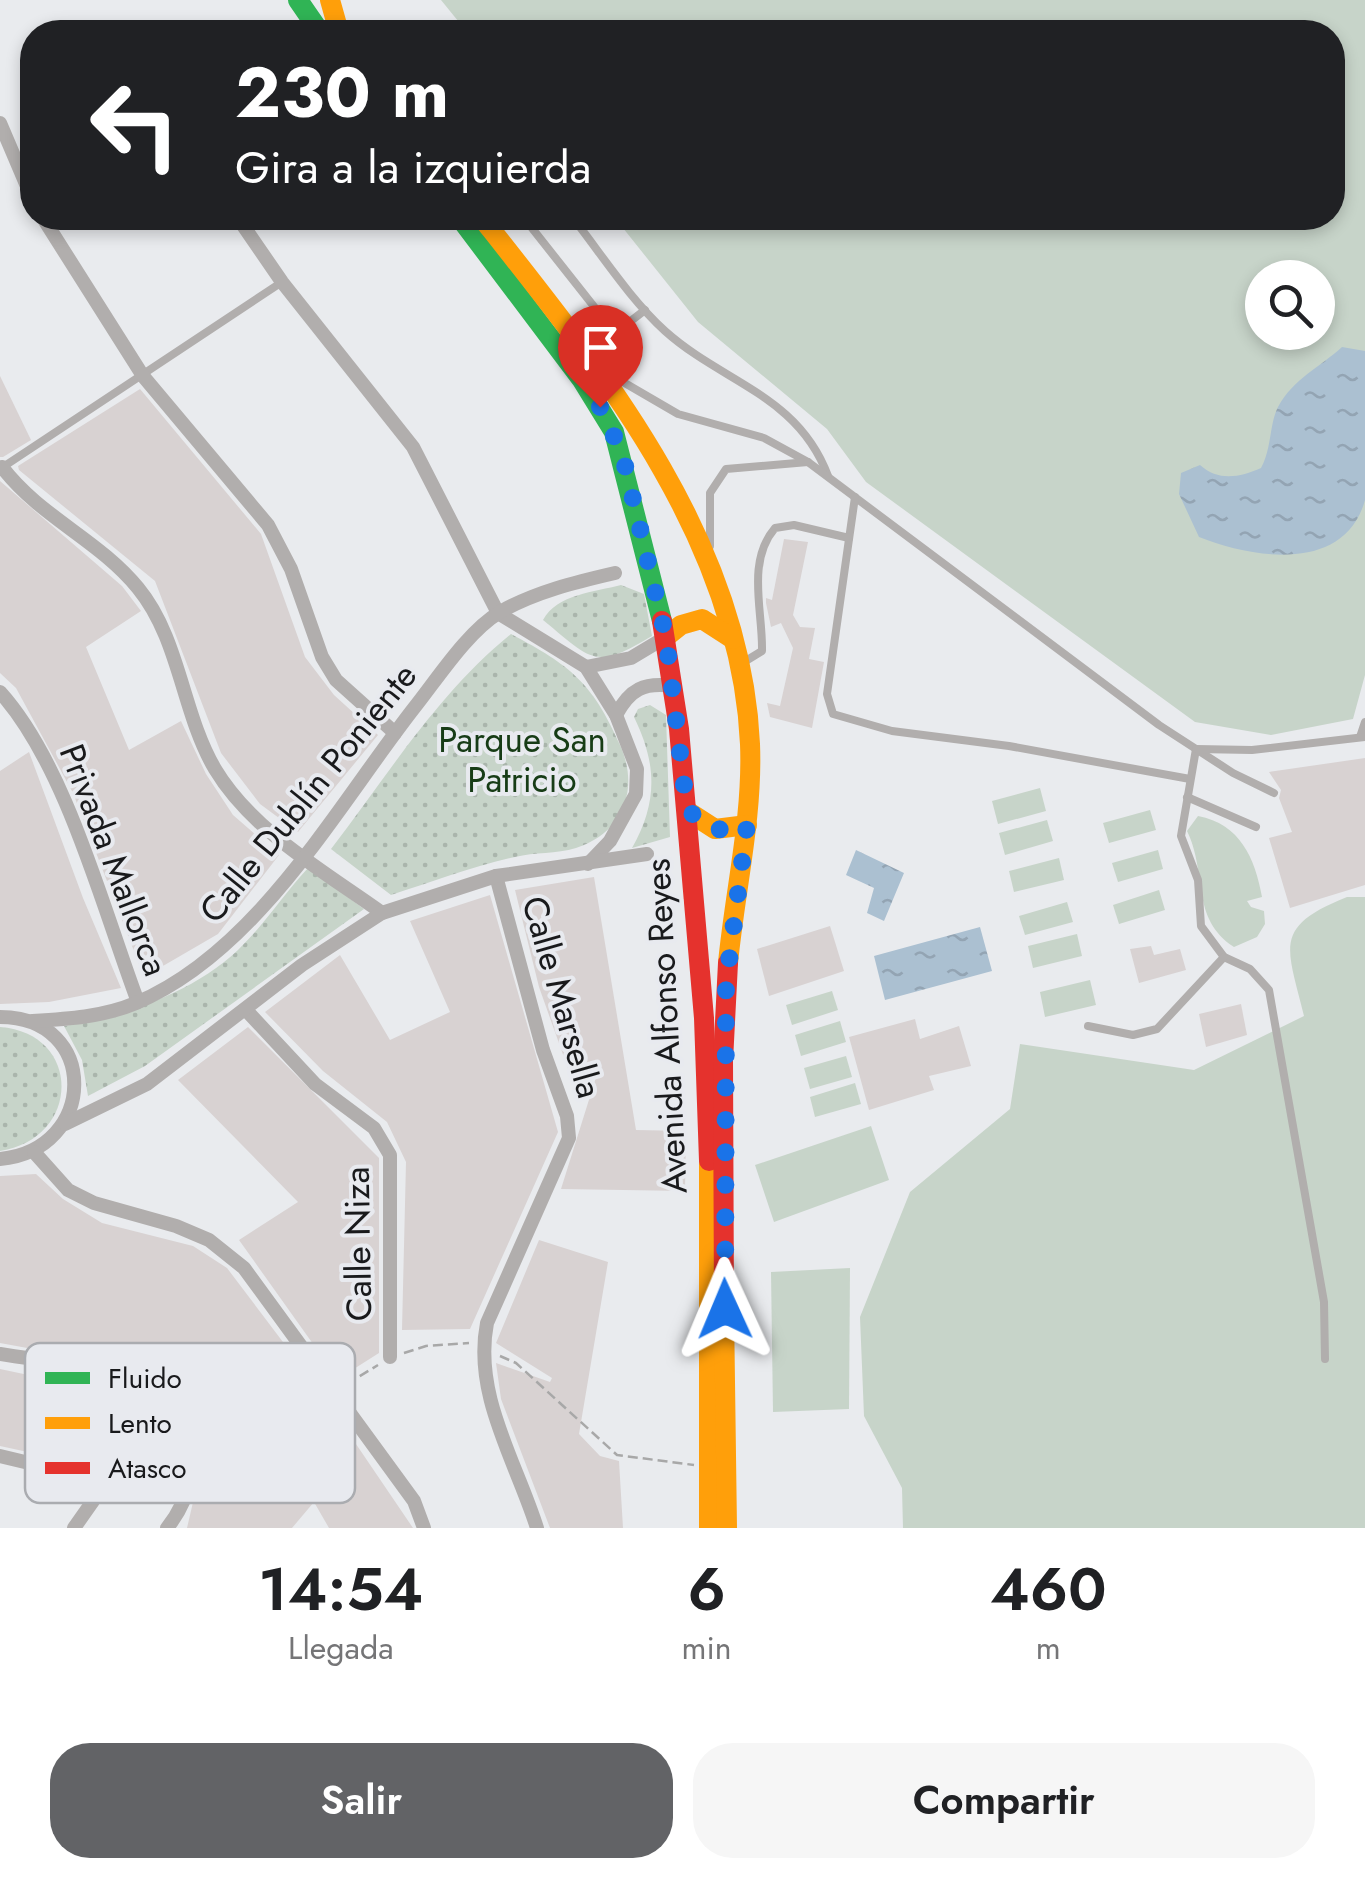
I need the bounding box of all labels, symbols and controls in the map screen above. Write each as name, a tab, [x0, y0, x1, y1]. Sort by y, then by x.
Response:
text: 230 m	[235, 42, 449, 143]
icon: left	[70, 60, 200, 190]
text: Gira a la izquierda	[235, 135, 591, 200]
map controls	[1245, 260, 1335, 350]
button: search	[1245, 260, 1335, 350]
pin	[558, 305, 643, 408]
icon: arrive	[573, 320, 628, 375]
street label: Calle Dublín Poniente	[188, 652, 428, 934]
park label: Parque San Patricio	[438, 715, 606, 805]
street label: Privada Mallorca	[47, 737, 181, 983]
street label: Avenida Alfonso Reyes	[632, 857, 700, 1195]
street label: Calle Marsella	[509, 890, 615, 1104]
street label: Calle Niza	[332, 1166, 384, 1322]
position arrow	[673, 1257, 777, 1361]
legend	[25, 1343, 355, 1503]
text: Fluido	[108, 1358, 182, 1399]
text: Lento	[108, 1403, 172, 1444]
text: Atasco	[108, 1448, 187, 1489]
text: 14:54	[258, 1546, 423, 1633]
text: 6	[687, 1546, 726, 1633]
text: 460	[990, 1546, 1107, 1633]
text: Llegada	[288, 1625, 394, 1671]
text: min	[682, 1625, 732, 1671]
text: m	[1036, 1625, 1061, 1671]
button: Salir	[50, 1743, 673, 1858]
button: Compartir	[693, 1743, 1315, 1858]

